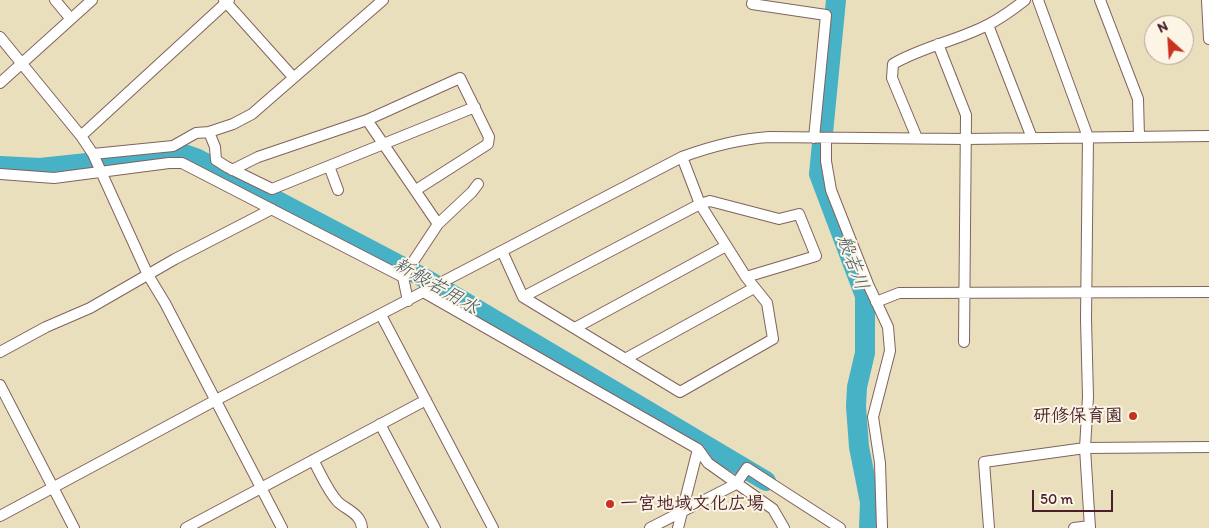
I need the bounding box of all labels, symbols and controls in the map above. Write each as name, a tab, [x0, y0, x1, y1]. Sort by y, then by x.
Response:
north arrow	[1144, 15, 1194, 65]
text: N	[1155, 17, 1171, 37]
water label: 般若川	[832, 232, 872, 294]
water label: 新般若用水	[389, 253, 483, 321]
place label: 研修保育園	[1033, 405, 1123, 427]
marker: 研修保育園	[1127, 410, 1139, 422]
scale bar	[1034, 480, 1115, 512]
text: 50 m	[1040, 490, 1073, 508]
place label: 一宮地域文化広場	[620, 493, 764, 515]
marker: 一宮地域文化広場	[604, 498, 616, 510]

